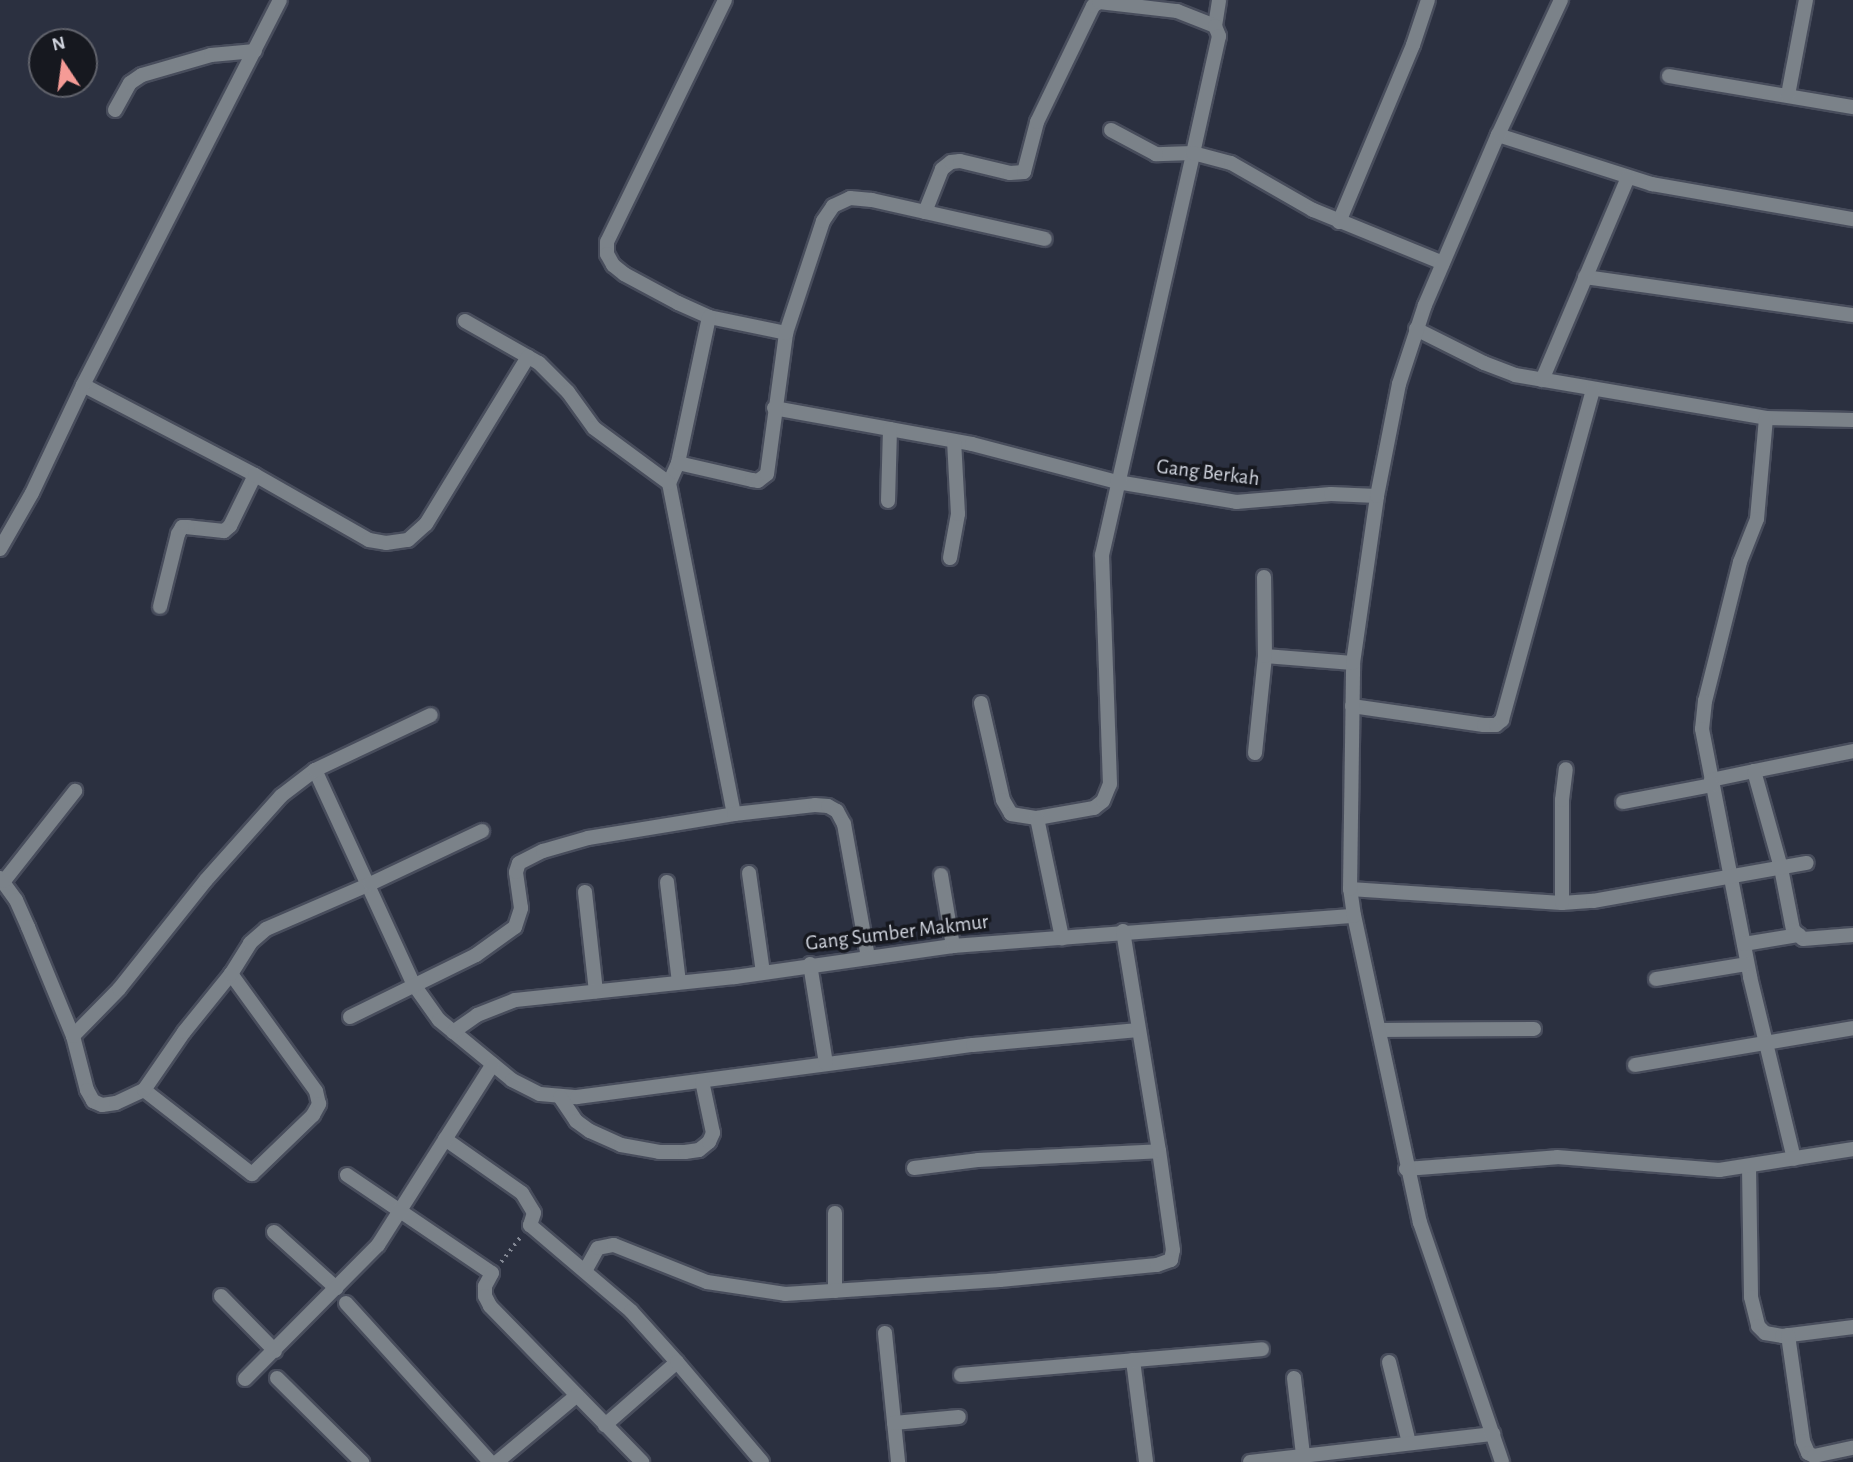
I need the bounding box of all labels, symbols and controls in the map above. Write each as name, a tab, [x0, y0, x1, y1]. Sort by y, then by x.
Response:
north arrow	[28, 28, 98, 98]
text: N	[50, 33, 67, 55]
street label: Gang Berkah	[1155, 454, 1261, 492]
street label: Gang Sumber Makmur	[804, 909, 990, 957]

